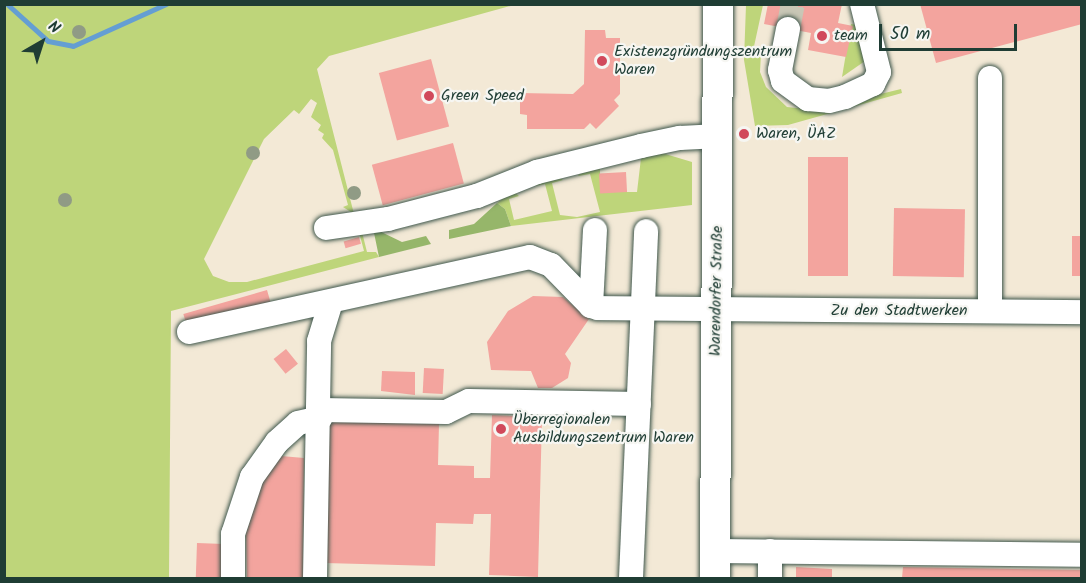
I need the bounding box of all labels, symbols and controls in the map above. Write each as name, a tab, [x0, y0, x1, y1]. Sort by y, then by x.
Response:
north arrow	[12, 12, 72, 72]
scale bar	[882, 12, 1020, 50]
text: N	[42, 15, 65, 41]
text: 50 m	[890, 20, 930, 49]
place label: team	[834, 26, 868, 46]
marker: team	[815, 29, 829, 43]
place label: Existenzgründungszentrum Waren	[614, 42, 792, 80]
marker: Existenzgründungszentrum Waren	[595, 54, 609, 68]
place label: Green Speed	[441, 86, 524, 106]
marker: Green Speed	[422, 89, 436, 103]
place label: Waren, ÜAZ	[756, 124, 836, 144]
marker: Waren, ÜAZ	[737, 127, 751, 141]
street label: Warendorfer Straße	[706, 226, 728, 356]
street label: Zu den Stadtwerken	[830, 301, 968, 321]
place label: Überregionalen Ausbildungszentrum Waren	[513, 410, 694, 448]
marker: Überregionalen Ausbildungszentrum Waren	[494, 422, 508, 436]

